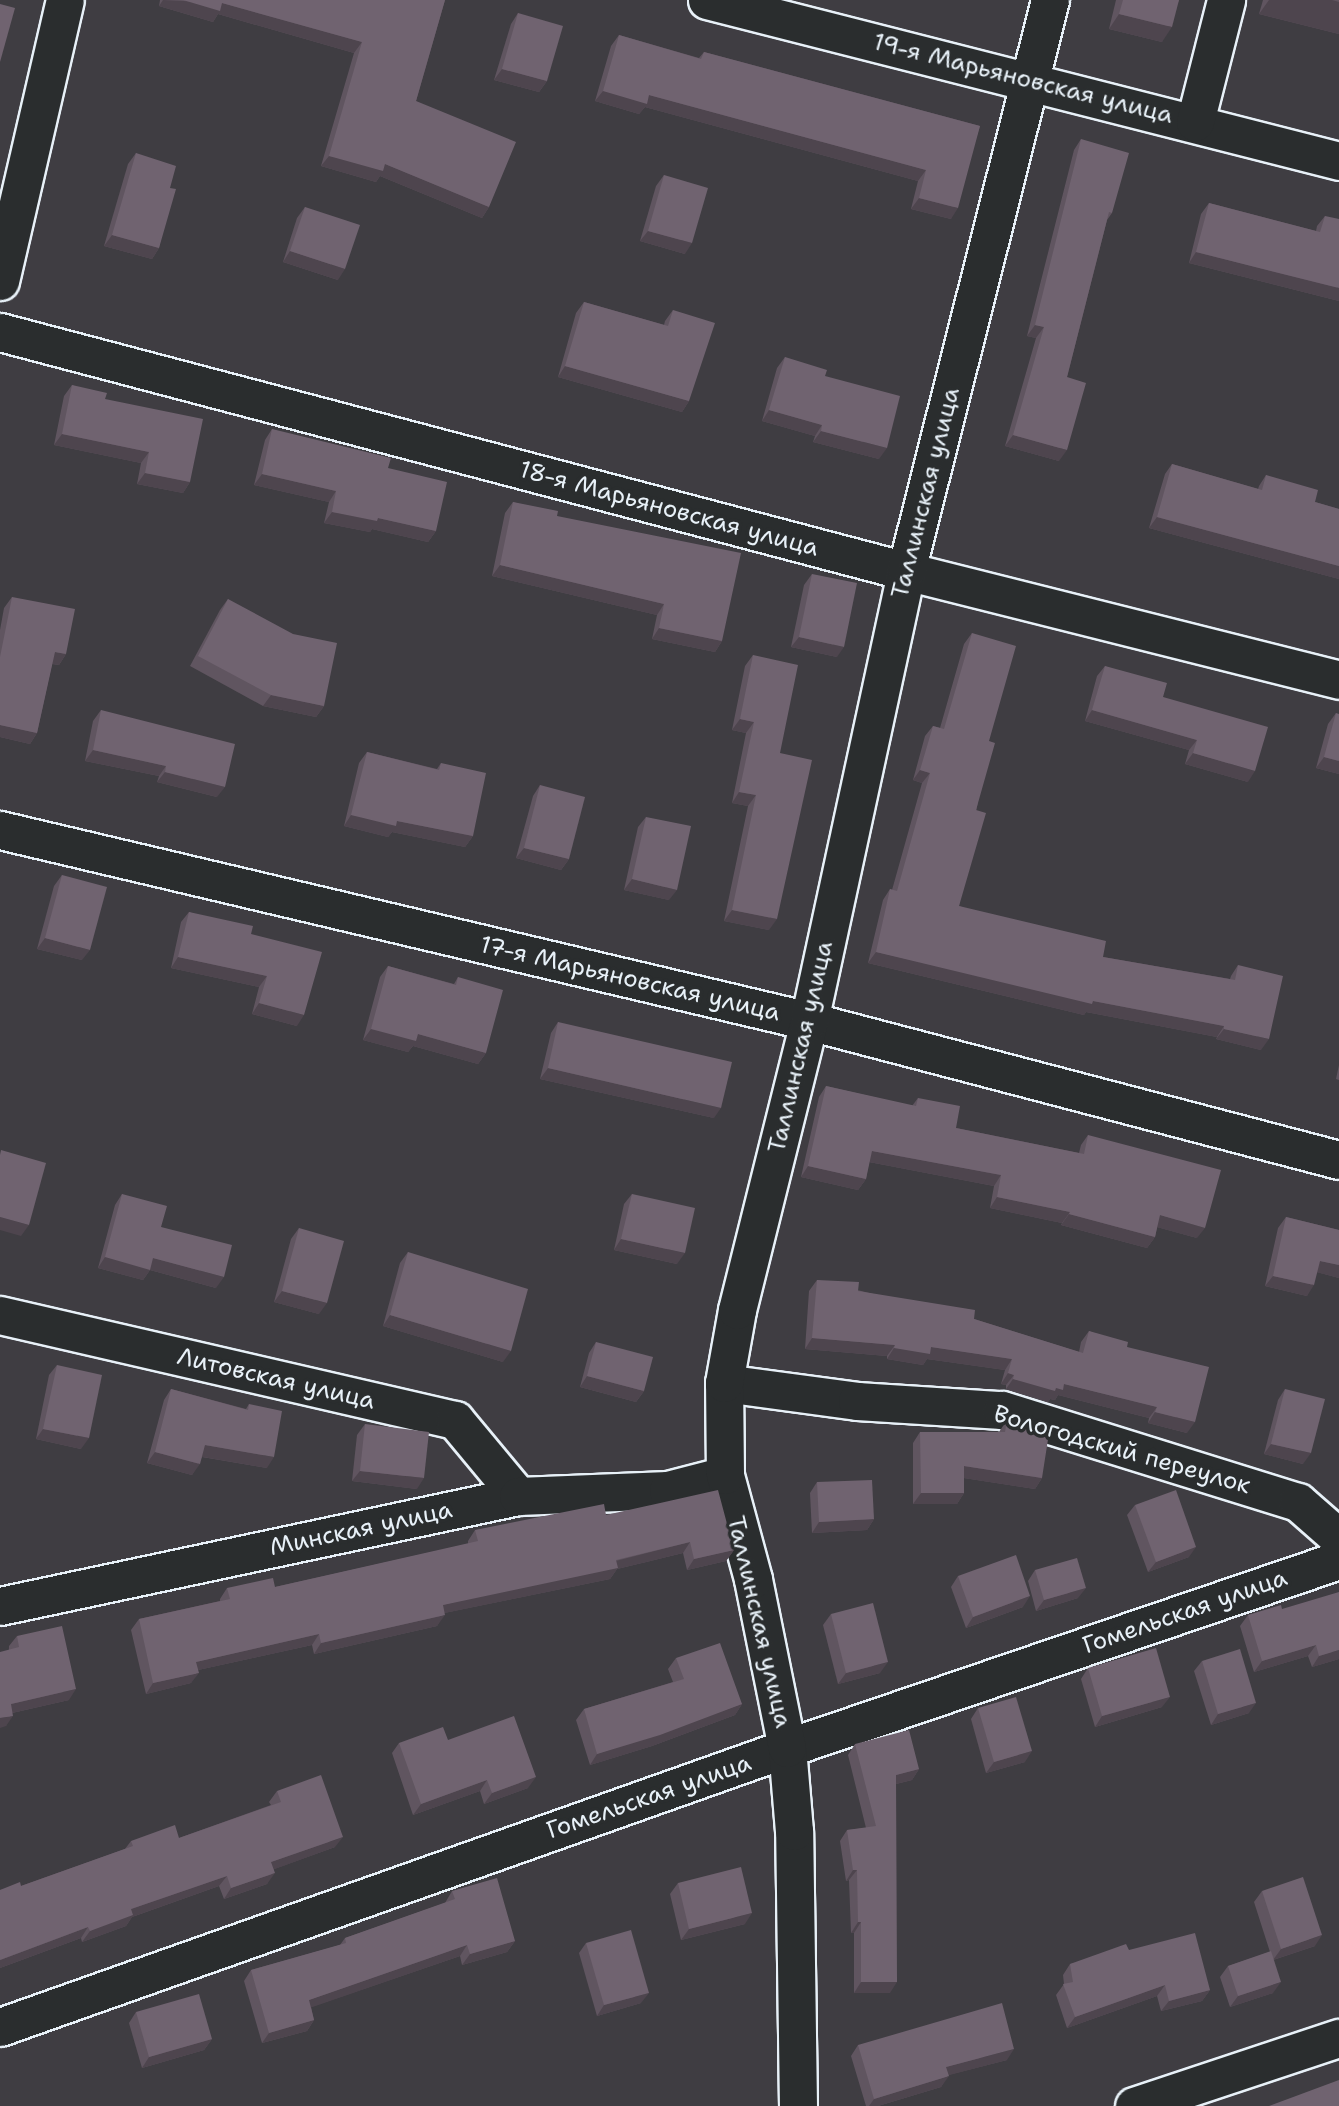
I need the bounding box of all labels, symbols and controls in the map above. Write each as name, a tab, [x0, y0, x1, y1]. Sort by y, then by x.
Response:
street label: 19-я Марьяновская улица	[870, 28, 1176, 130]
street label: Таллинская улица	[886, 385, 966, 601]
street label: 18-я Марьяновская улица	[516, 455, 822, 563]
street label: 17-я Марьяновская улица	[477, 930, 783, 1028]
street label: Таллинская улица	[763, 938, 839, 1156]
street label: Литовская улица	[174, 1342, 378, 1416]
street label: Вологодский переулок	[990, 1400, 1254, 1500]
street label: Минская улица	[267, 1496, 455, 1562]
street label: Таллинская улица	[721, 1513, 797, 1731]
street label: Гомельская улица	[1079, 1564, 1291, 1660]
street label: Гомельская улица	[543, 1749, 755, 1845]

